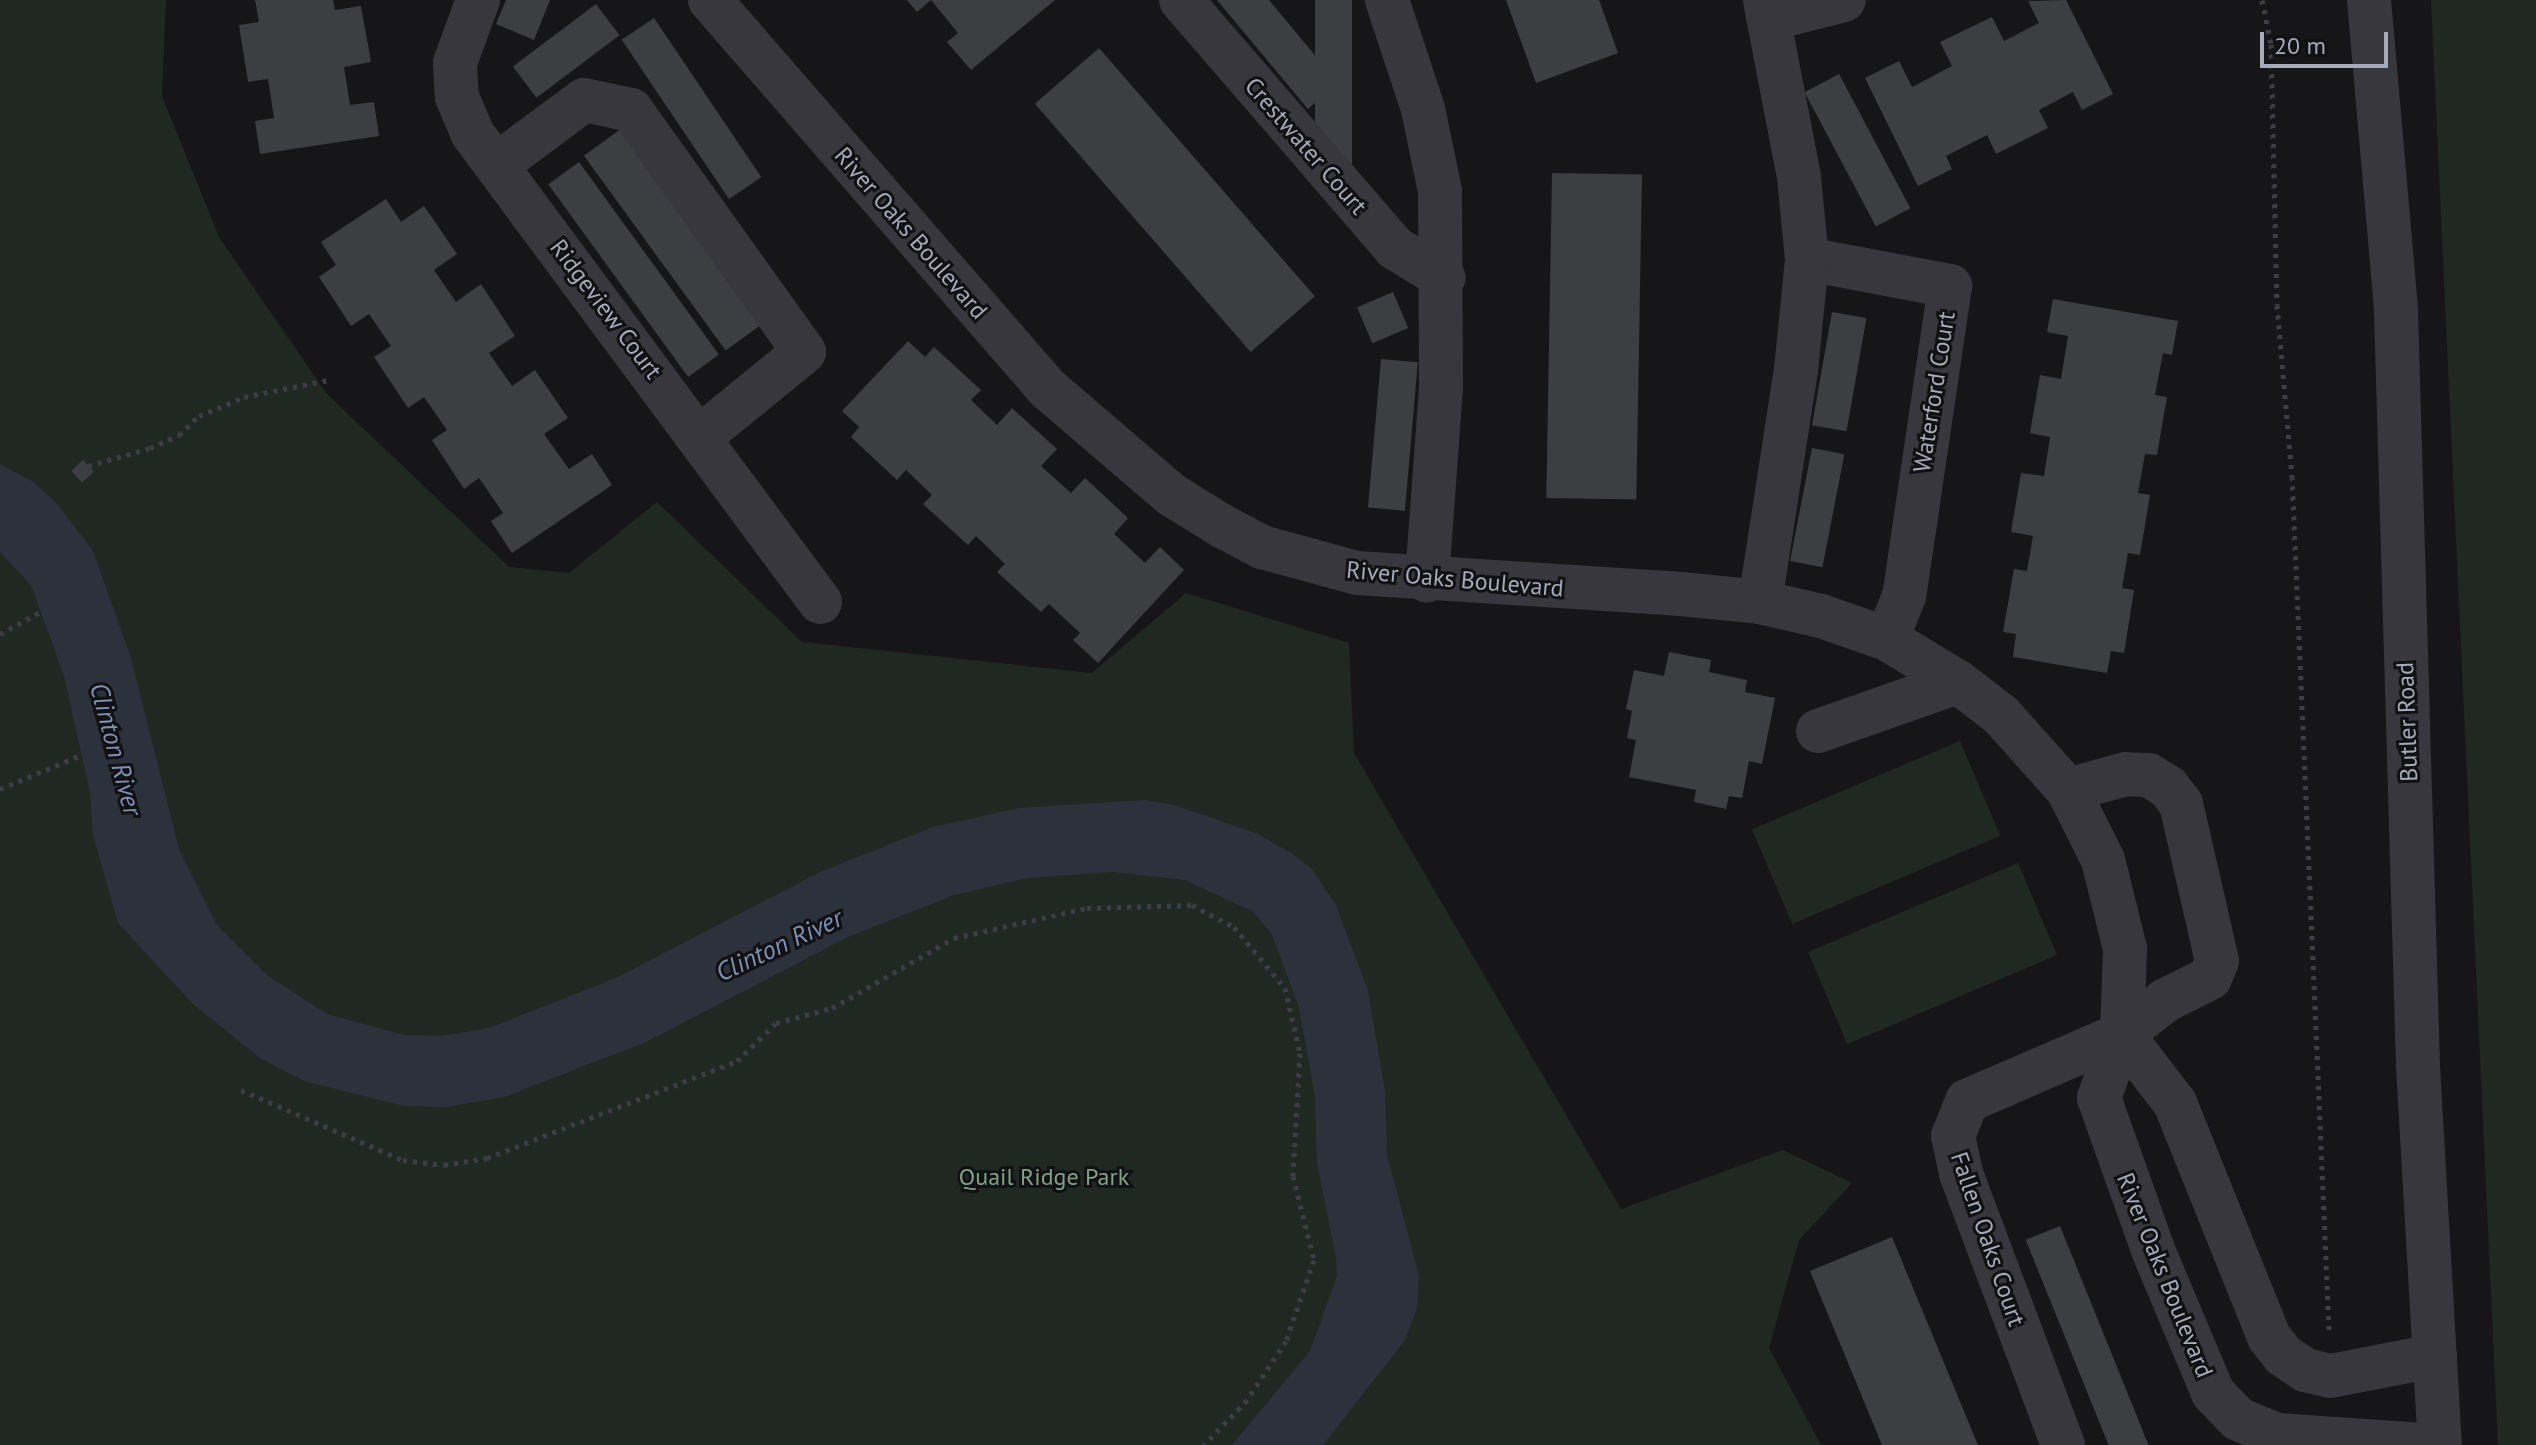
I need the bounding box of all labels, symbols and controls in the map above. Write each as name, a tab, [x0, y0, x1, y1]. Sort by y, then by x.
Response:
scale bar	[2264, 16, 2392, 66]
text: 20 m	[2274, 30, 2326, 61]
street label: Crestwater Court	[1239, 72, 1373, 220]
street label: River Oaks Boulevard	[829, 141, 993, 325]
street label: Ridgeview Court	[544, 233, 668, 385]
street label: Waterford Court	[1907, 310, 1961, 474]
street label: River Oaks Boulevard	[1345, 555, 1565, 603]
street label: Butler Road	[2391, 662, 2423, 782]
water label: Clinton River	[83, 679, 149, 819]
water label: Clinton River	[711, 902, 847, 988]
street label: Fallen Oaks Court	[1945, 1148, 2031, 1330]
park label: Quail Ridge Park	[959, 1163, 1129, 1191]
street label: River Oaks Boulevard	[2111, 1168, 2219, 1382]

